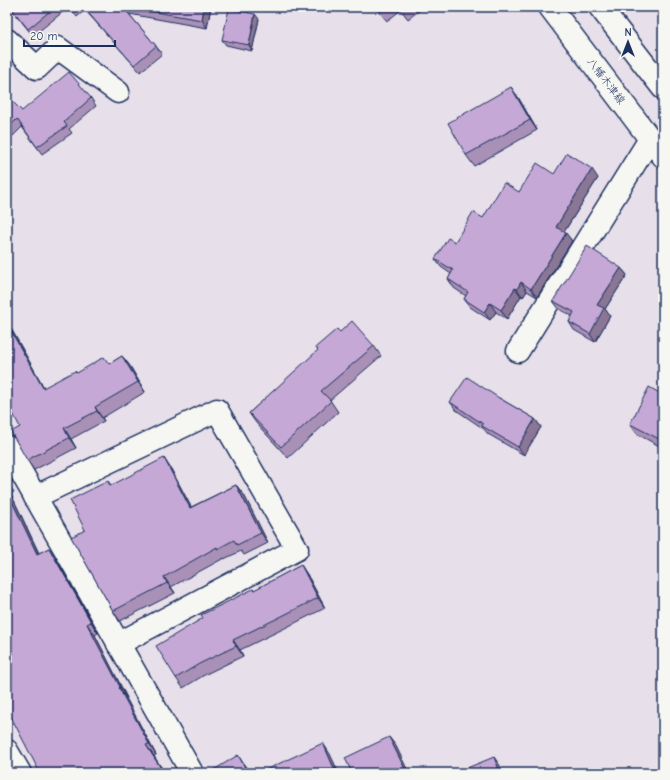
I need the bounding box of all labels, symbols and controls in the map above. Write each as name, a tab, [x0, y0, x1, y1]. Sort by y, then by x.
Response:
scale bar	[24, 22, 115, 48]
north arrow	[608, 22, 648, 62]
text: N	[624, 26, 632, 39]
text: 20 m	[30, 29, 58, 43]
street label: 八幡木津線	[584, 55, 628, 107]

